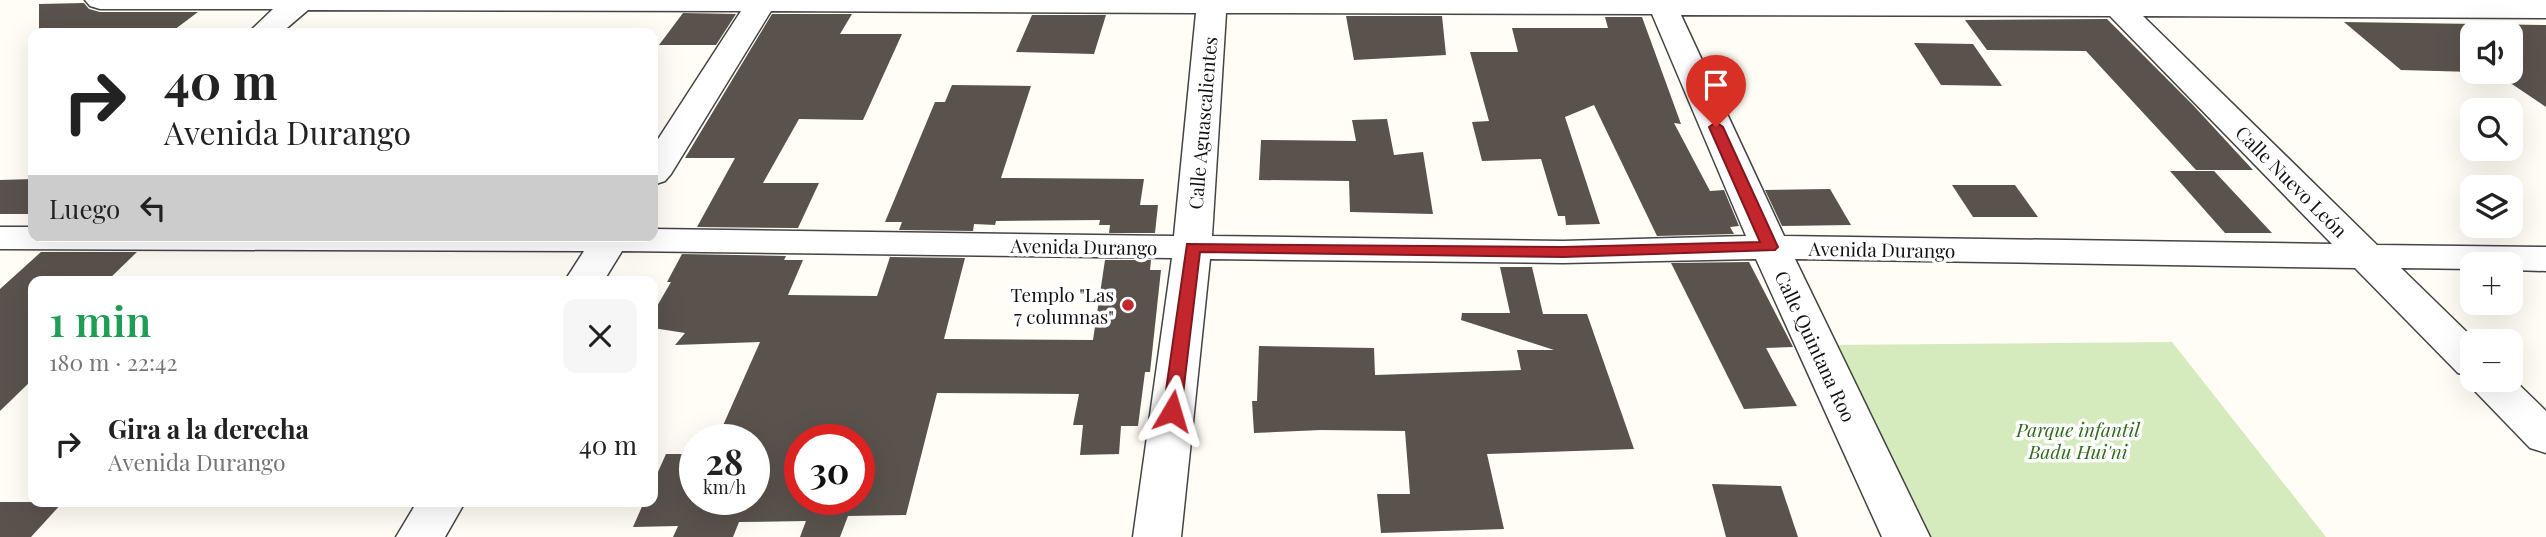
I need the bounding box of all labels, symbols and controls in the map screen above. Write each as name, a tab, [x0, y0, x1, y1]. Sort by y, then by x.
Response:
map controls	[2460, 21, 2523, 392]
button: sound	[2460, 21, 2523, 84]
street label: Calle Aguascalientes	[1181, 35, 1223, 211]
text: 40 m	[164, 47, 277, 112]
pin	[1686, 55, 1746, 127]
icon: right	[49, 56, 140, 147]
icon: arrive	[1697, 66, 1735, 104]
button: search	[2460, 98, 2523, 161]
text: Avenida Durango	[164, 110, 411, 153]
street label: Calle Nuevo León	[2230, 119, 2354, 243]
button: layers	[2460, 175, 2523, 238]
icon: left	[134, 189, 172, 227]
text: Luego	[49, 191, 120, 226]
street label: Avenida Durango	[1009, 232, 1158, 260]
street label: Avenida Durango	[1807, 235, 1956, 263]
button: +	[2460, 252, 2523, 315]
street label: Calle Quintana Roo	[1770, 266, 1862, 426]
place label: Templo "Las 7 columnas"	[1011, 281, 1114, 329]
text: 1 min	[49, 292, 151, 348]
marker: Templo "Las 7 columnas"	[1120, 297, 1136, 313]
button: close	[563, 299, 637, 373]
button: −	[2460, 329, 2523, 392]
text: 180 m · 22:42	[49, 346, 177, 377]
position arrow	[1135, 374, 1209, 448]
text: Gira a la derecha	[108, 411, 309, 446]
park label: Parque infantil Badu Hui'ni	[2015, 416, 2141, 464]
speed limit sign: 30	[784, 424, 875, 515]
icon: right	[49, 425, 87, 463]
text: 40 m	[579, 427, 637, 462]
text: 28	[706, 437, 743, 484]
text: Avenida Durango	[108, 446, 286, 477]
text: km/h	[703, 475, 746, 499]

